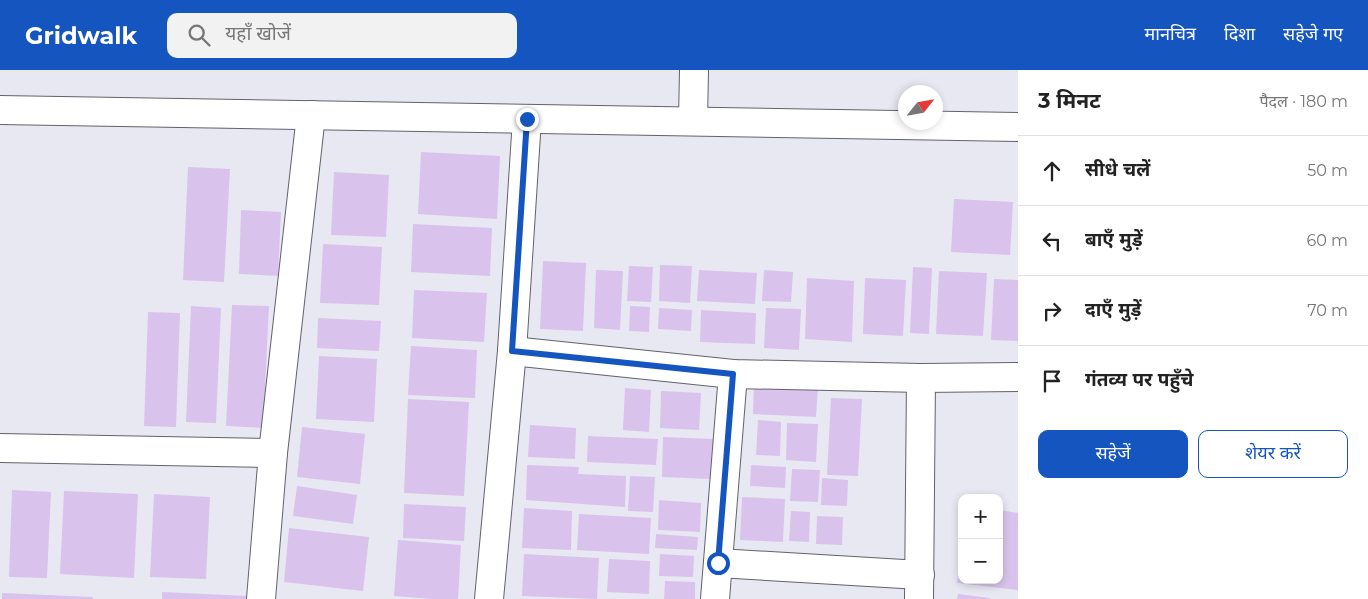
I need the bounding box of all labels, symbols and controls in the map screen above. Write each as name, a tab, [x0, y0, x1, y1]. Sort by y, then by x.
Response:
search box	[167, 13, 517, 58]
text: Gridwalk	[25, 21, 137, 50]
icon: search	[185, 21, 213, 49]
text: यहाँ खोजें	[225, 22, 291, 45]
text: मानचित्र	[1145, 23, 1196, 45]
text: दिशा	[1224, 23, 1255, 45]
text: सहेजे गए	[1283, 23, 1343, 45]
north arrow	[898, 85, 943, 130]
text: 3 मिनट	[1038, 88, 1100, 113]
text: पैदल · 180 m	[1259, 92, 1348, 111]
route end	[516, 108, 539, 131]
icon: ahead	[1038, 157, 1066, 185]
text: सीधे चलें	[1085, 158, 1150, 181]
text: 50 m	[1307, 161, 1348, 180]
icon: left	[1038, 227, 1066, 255]
text: बाएँ मुड़ें	[1085, 228, 1142, 251]
text: 60 m	[1306, 231, 1348, 250]
icon: right	[1038, 297, 1066, 325]
text: दाएँ मुड़ें	[1085, 298, 1141, 321]
text: 70 m	[1307, 301, 1348, 320]
icon: arrive	[1038, 367, 1066, 395]
text: गंतव्य पर पहुँचे	[1085, 368, 1193, 391]
button: सहेजें	[1038, 430, 1188, 478]
button: शेयर करें	[1198, 430, 1348, 478]
map controls	[958, 494, 1003, 584]
button: +	[958, 494, 1003, 539]
button: −	[958, 539, 1003, 584]
route start	[707, 552, 730, 575]

